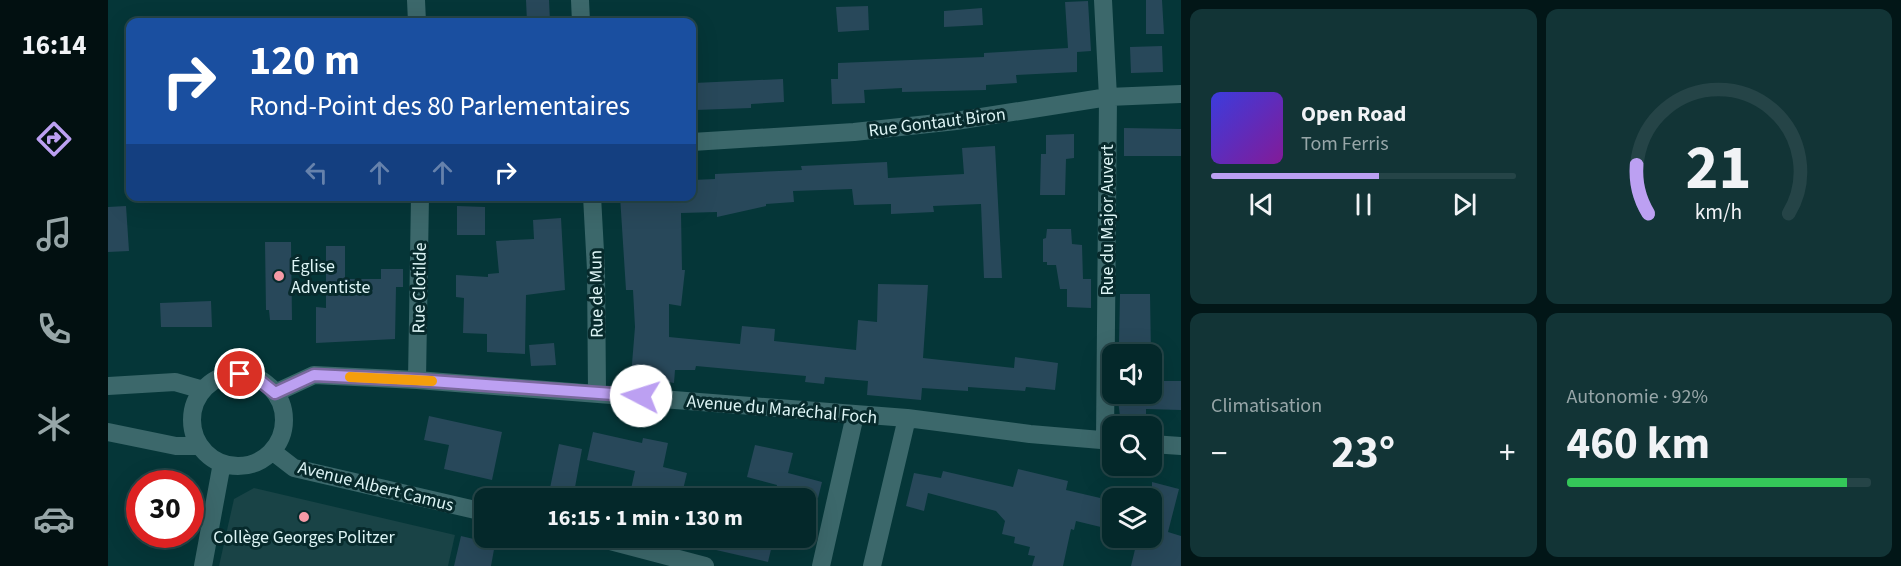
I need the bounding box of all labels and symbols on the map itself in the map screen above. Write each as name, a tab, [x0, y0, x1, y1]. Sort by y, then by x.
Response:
street label: Rue Gontaut Biron	[867, 102, 1007, 143]
street label: Rue du Major Auvert	[1095, 144, 1120, 296]
street label: Rue Clotilde	[406, 242, 433, 334]
street label: Rue de Mun	[583, 250, 610, 338]
place label: Église Adventiste	[291, 254, 370, 300]
marker: Église Adventiste	[272, 269, 286, 283]
pin	[214, 348, 265, 399]
position arrow	[609, 364, 673, 428]
street label: Avenue du Maréchal Foch	[686, 389, 878, 430]
street label: Avenue Albert Camus	[295, 455, 456, 518]
speed limit sign: 30	[126, 470, 204, 548]
marker: Collège Georges Politzer	[297, 510, 311, 524]
place label: Collège Georges Politzer	[213, 525, 395, 550]

